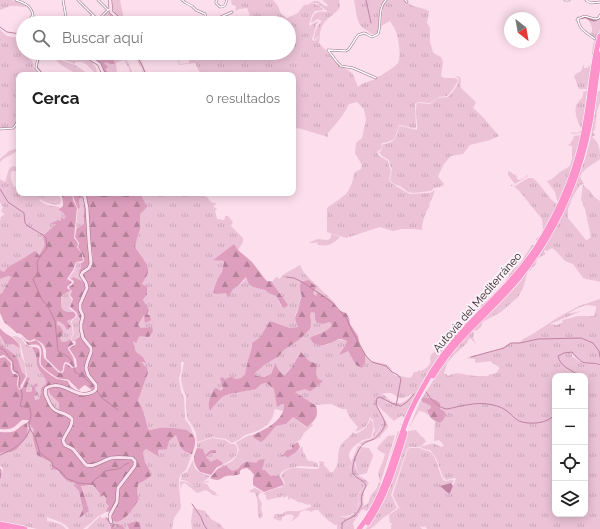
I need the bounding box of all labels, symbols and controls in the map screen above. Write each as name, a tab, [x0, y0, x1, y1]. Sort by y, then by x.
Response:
north arrow	[504, 12, 540, 48]
search box	[16, 16, 296, 60]
icon: search	[30, 27, 52, 49]
text: Buscar aquí	[62, 29, 143, 47]
text: Cerca	[32, 88, 80, 108]
text: 0 resultados	[206, 91, 280, 106]
street label: Autovía del Mediterráneo	[430, 249, 525, 355]
map controls	[552, 373, 588, 517]
button: +	[552, 373, 588, 409]
button: −	[552, 409, 588, 445]
button: locate	[552, 445, 588, 481]
button: layers	[552, 481, 588, 517]

